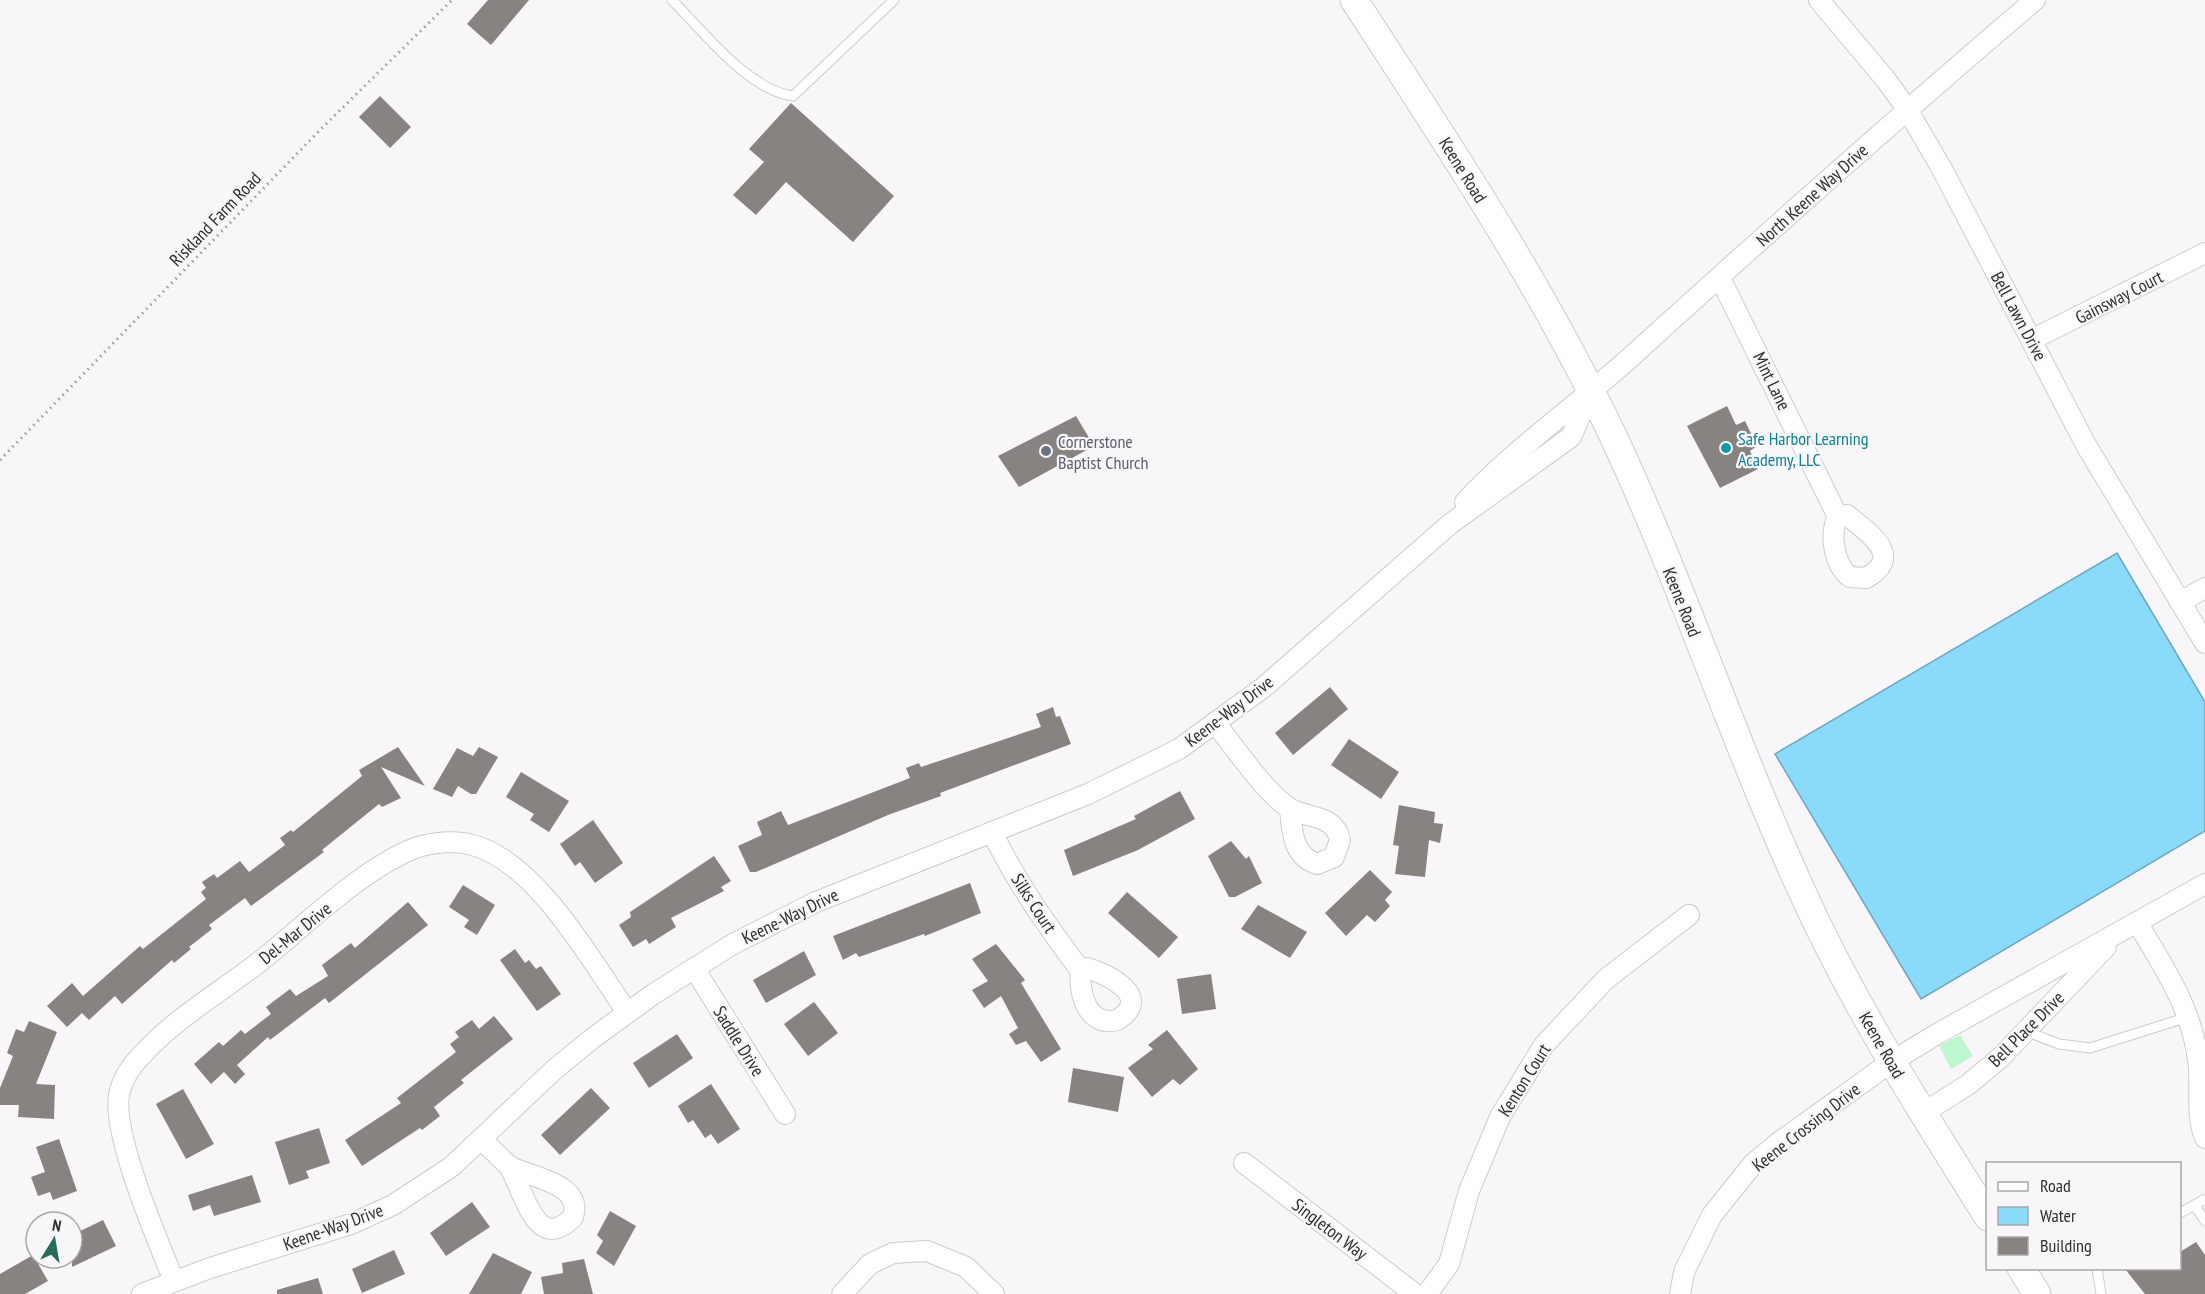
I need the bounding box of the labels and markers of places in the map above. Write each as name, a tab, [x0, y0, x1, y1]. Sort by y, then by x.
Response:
place label: Safe Harbor Learning Academy, LLC	[1738, 427, 1868, 471]
place label: Cornerstone Baptist Church	[1058, 430, 1148, 474]
marker: Safe Harbor Learning Academy, LLC	[1719, 441, 1733, 455]
marker: Cornerstone Baptist Church	[1039, 444, 1053, 458]

